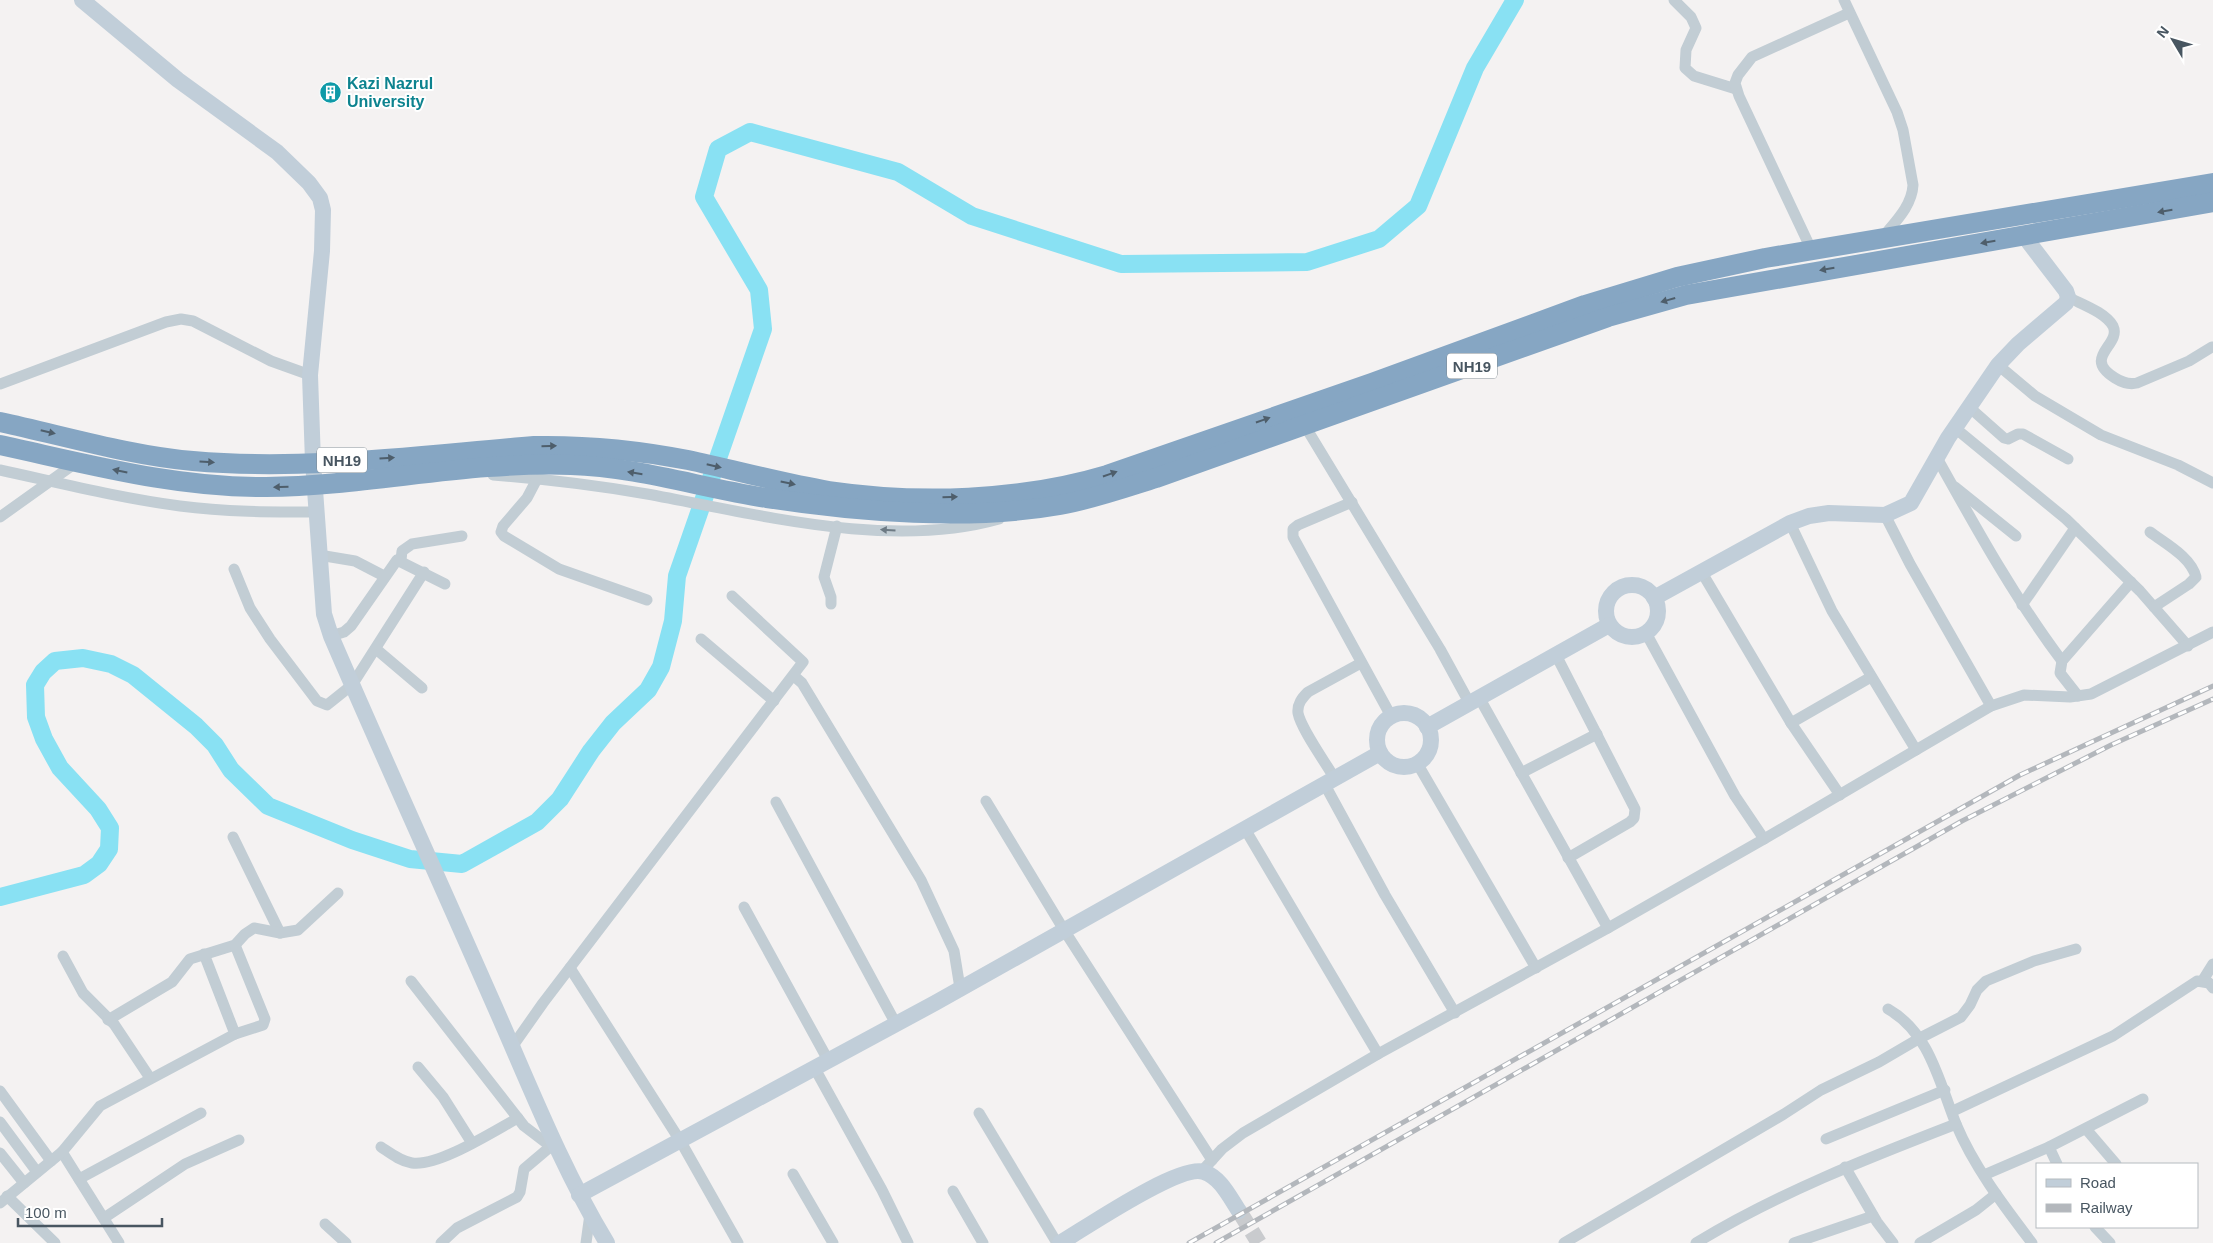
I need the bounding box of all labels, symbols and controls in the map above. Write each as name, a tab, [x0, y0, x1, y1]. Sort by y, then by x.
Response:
north arrow	[2148, 15, 2198, 65]
text: N	[2153, 23, 2172, 41]
place label: Kazi Nazrul University	[347, 75, 433, 110]
building icon: Kazi Nazrul University	[319, 80, 343, 104]
one-way arrow	[2157, 207, 2173, 215]
one-way arrow	[1979, 238, 1995, 246]
one-way arrow	[1819, 265, 1835, 273]
one-way arrow	[1660, 296, 1675, 304]
road number: NH19	[1447, 354, 1497, 378]
one-way arrow	[1256, 415, 1271, 423]
one-way arrow	[40, 428, 55, 436]
one-way arrow	[541, 441, 557, 449]
road number: NH19	[317, 448, 367, 472]
one-way arrow	[379, 453, 395, 461]
one-way arrow	[199, 458, 215, 466]
one-way arrow	[706, 462, 721, 470]
one-way arrow	[113, 467, 128, 475]
one-way arrow	[626, 468, 642, 476]
one-way arrow	[1102, 469, 1117, 477]
one-way arrow	[781, 479, 796, 487]
one-way arrow	[273, 483, 289, 491]
one-way arrow	[942, 492, 958, 500]
one-way arrow	[880, 525, 896, 533]
legend	[2036, 1163, 2198, 1228]
text: Road	[2080, 1174, 2116, 1191]
scale bar	[18, 1196, 161, 1228]
text: Railway	[2080, 1199, 2133, 1216]
text: 100 m	[25, 1204, 67, 1221]

